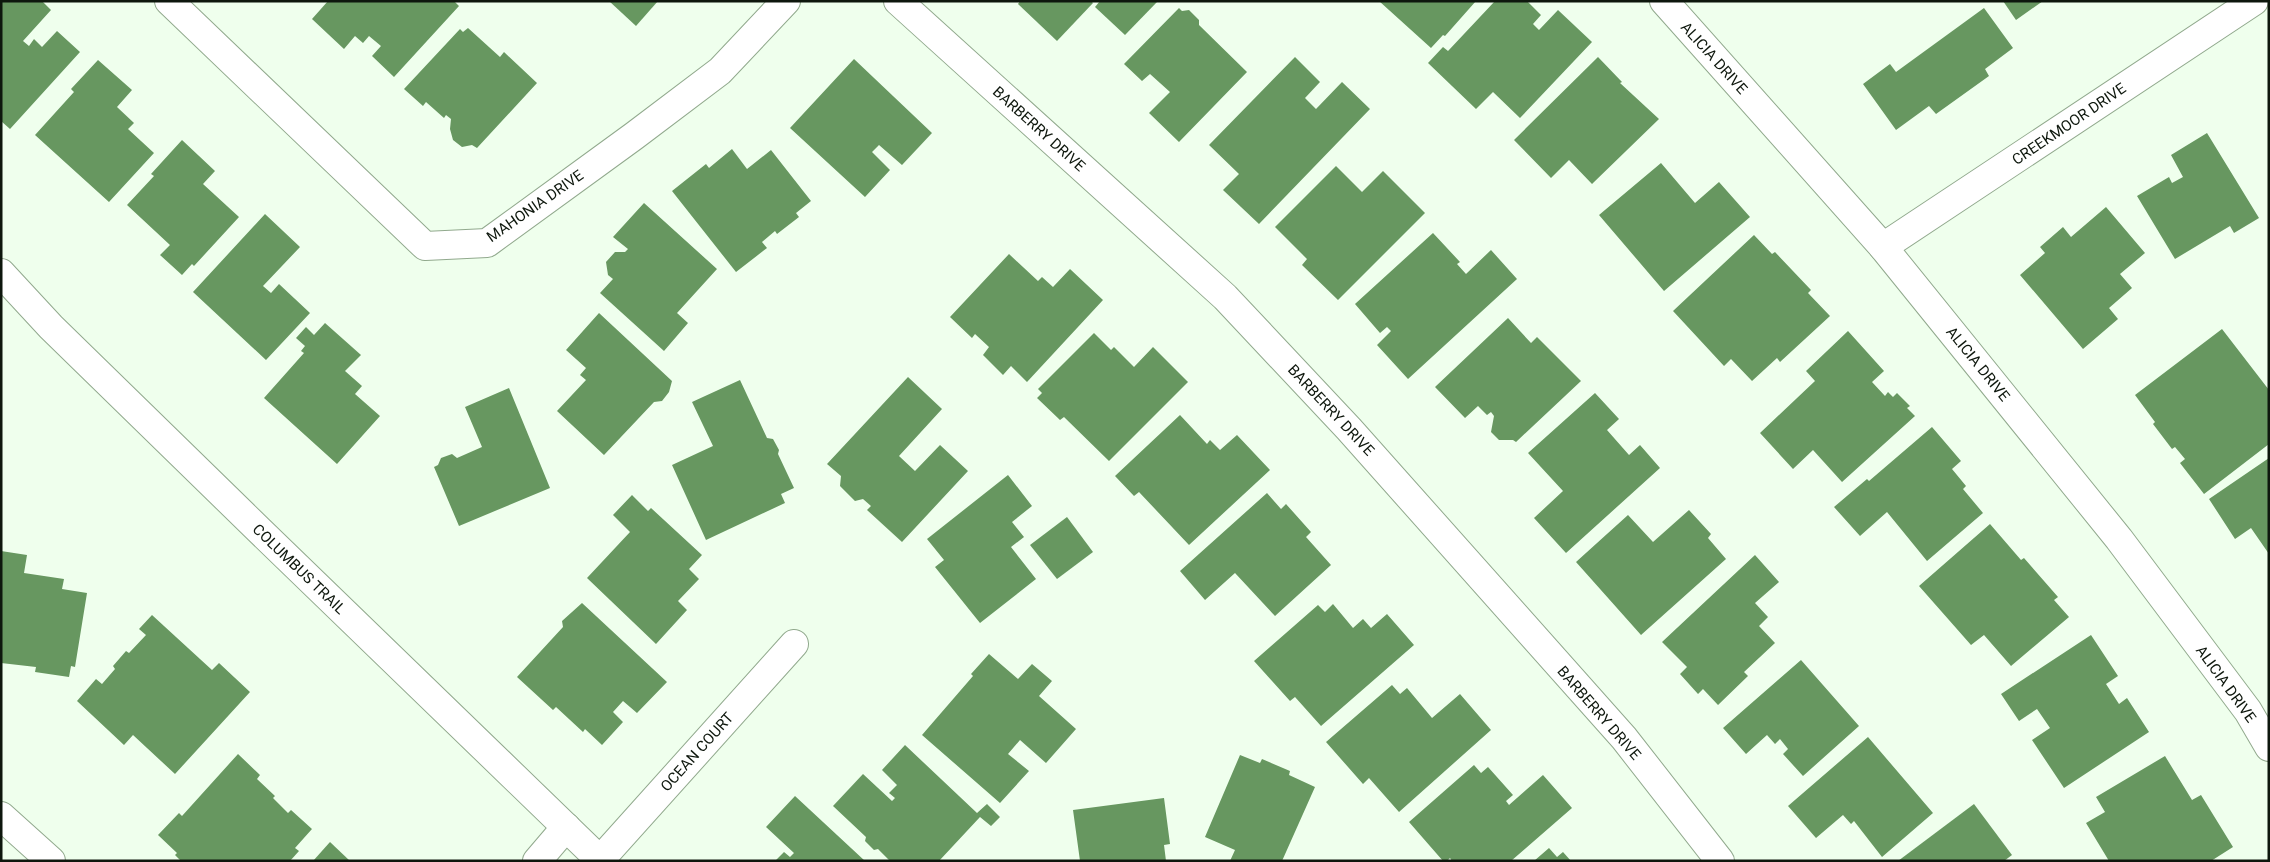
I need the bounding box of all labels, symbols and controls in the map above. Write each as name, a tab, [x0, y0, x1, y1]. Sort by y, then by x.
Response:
street label: ALICIA DRIVE	[1677, 18, 1751, 98]
street label: CREEKMOOR DRIVE	[2009, 79, 2130, 169]
street label: BARBERRY DRIVE	[989, 83, 1089, 176]
street label: MAHONIA DRIVE	[483, 166, 587, 246]
street label: ALICIA DRIVE	[1942, 323, 2014, 405]
street label: BARBERRY DRIVE	[1284, 361, 1378, 460]
street label: COLUMBUS TRAIL	[249, 520, 349, 618]
street label: ALICIA DRIVE	[2192, 642, 2260, 726]
street label: BARBERRY DRIVE	[1553, 662, 1645, 764]
street label: OCEAN COURT	[657, 709, 737, 795]

